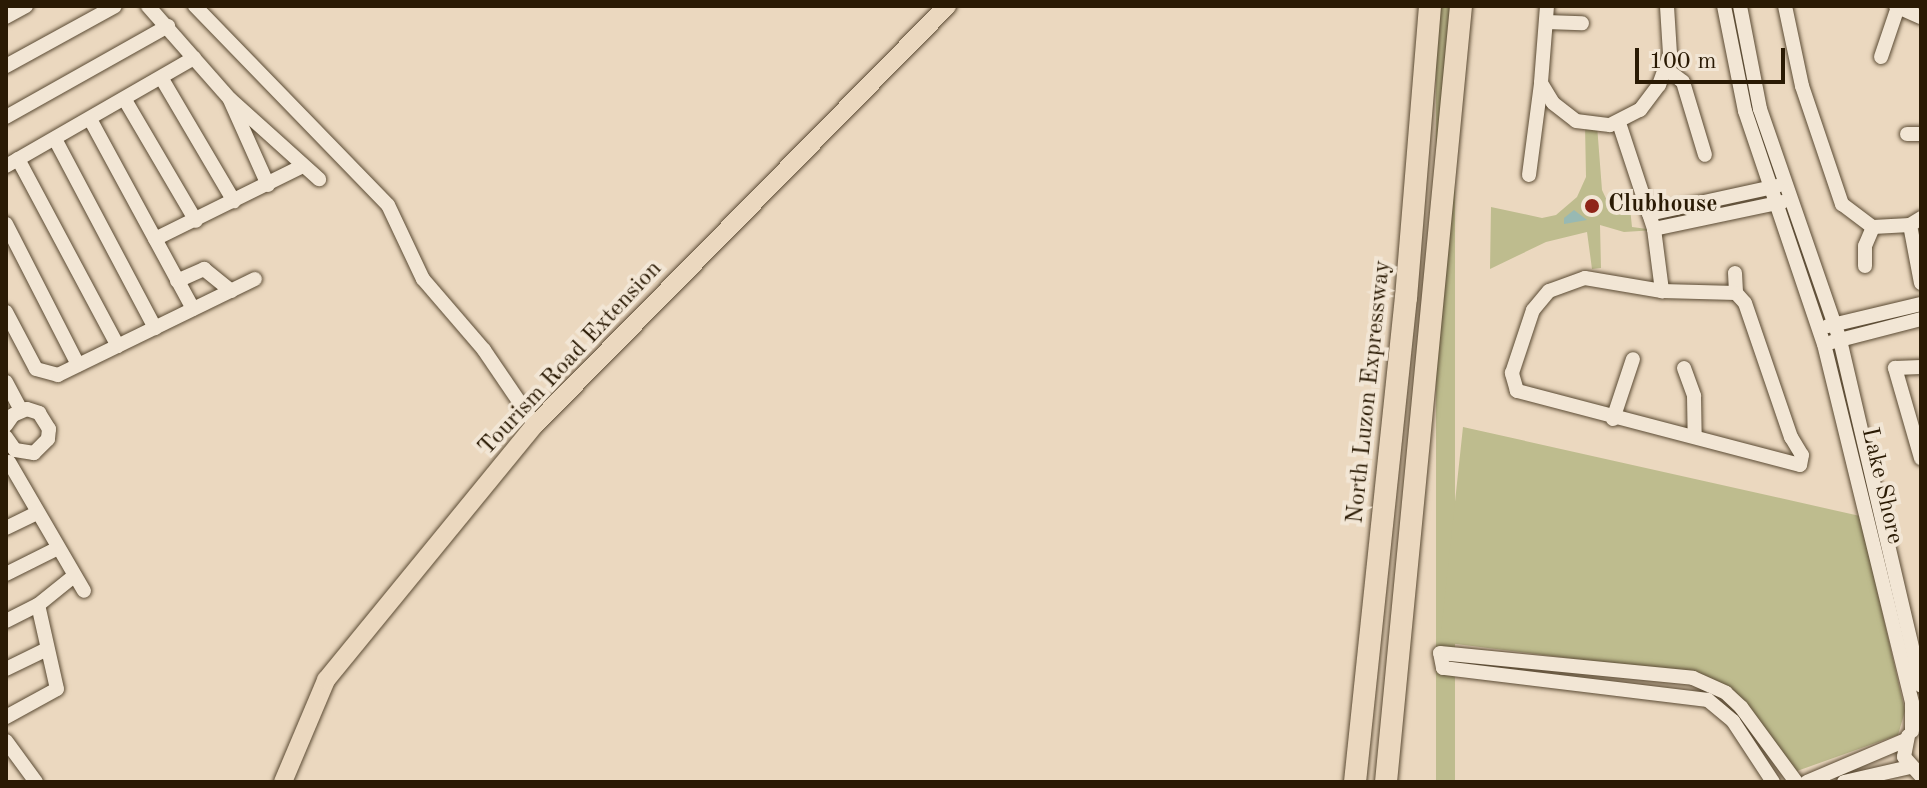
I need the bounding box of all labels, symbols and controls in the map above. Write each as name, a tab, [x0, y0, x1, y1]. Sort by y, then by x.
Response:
scale bar	[1639, 32, 1789, 82]
text: 100 m	[1649, 50, 1717, 74]
place label: Clubhouse	[1608, 192, 1717, 220]
marker: Clubhouse	[1583, 197, 1601, 215]
street label: Tourism Road Extension	[473, 256, 669, 462]
street label: North Luzon Expressway	[1342, 259, 1398, 525]
street label: Lake Shore	[1854, 425, 1908, 547]

